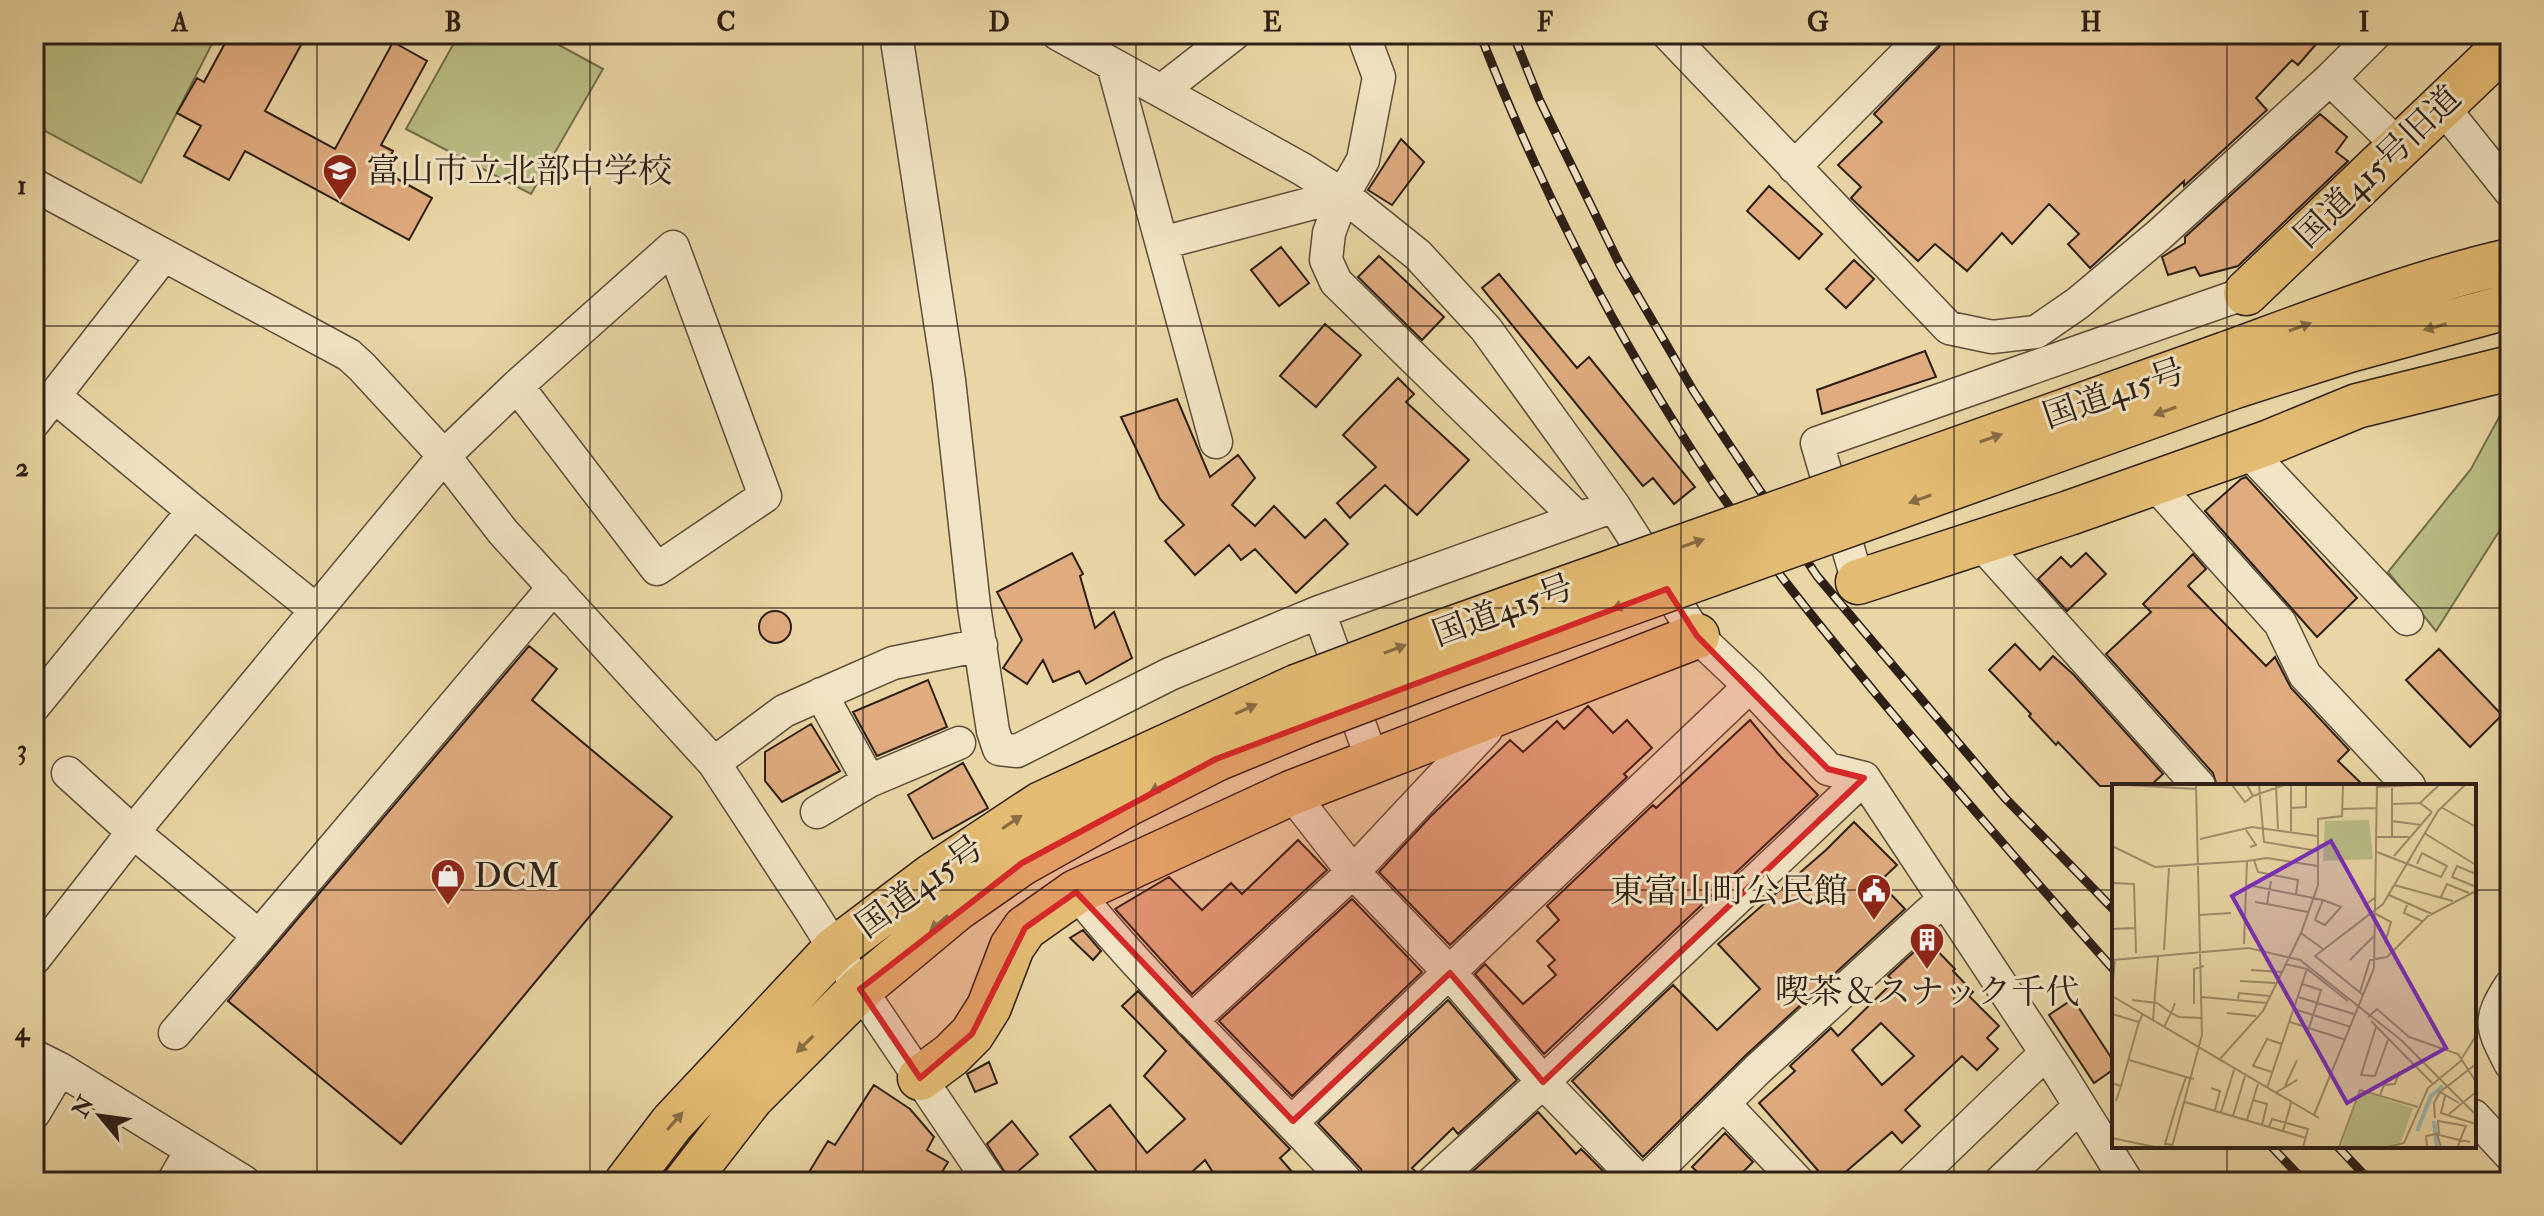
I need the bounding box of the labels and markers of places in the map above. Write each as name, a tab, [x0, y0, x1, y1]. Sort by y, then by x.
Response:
place label: 富山市立北部中学校	[366, 150, 672, 193]
school or university icon: 富山市立北部中学校	[321, 152, 359, 202]
place label: DCM	[474, 855, 559, 898]
shop icon: DCM	[429, 857, 467, 907]
place label: 東富山町公民館	[1610, 870, 1848, 913]
public building icon: 東富山町公民館	[1855, 872, 1893, 922]
building icon: 喫茶＆スナック千代	[1908, 921, 1946, 971]
place label: 喫茶＆スナック千代	[1775, 971, 2079, 1014]

